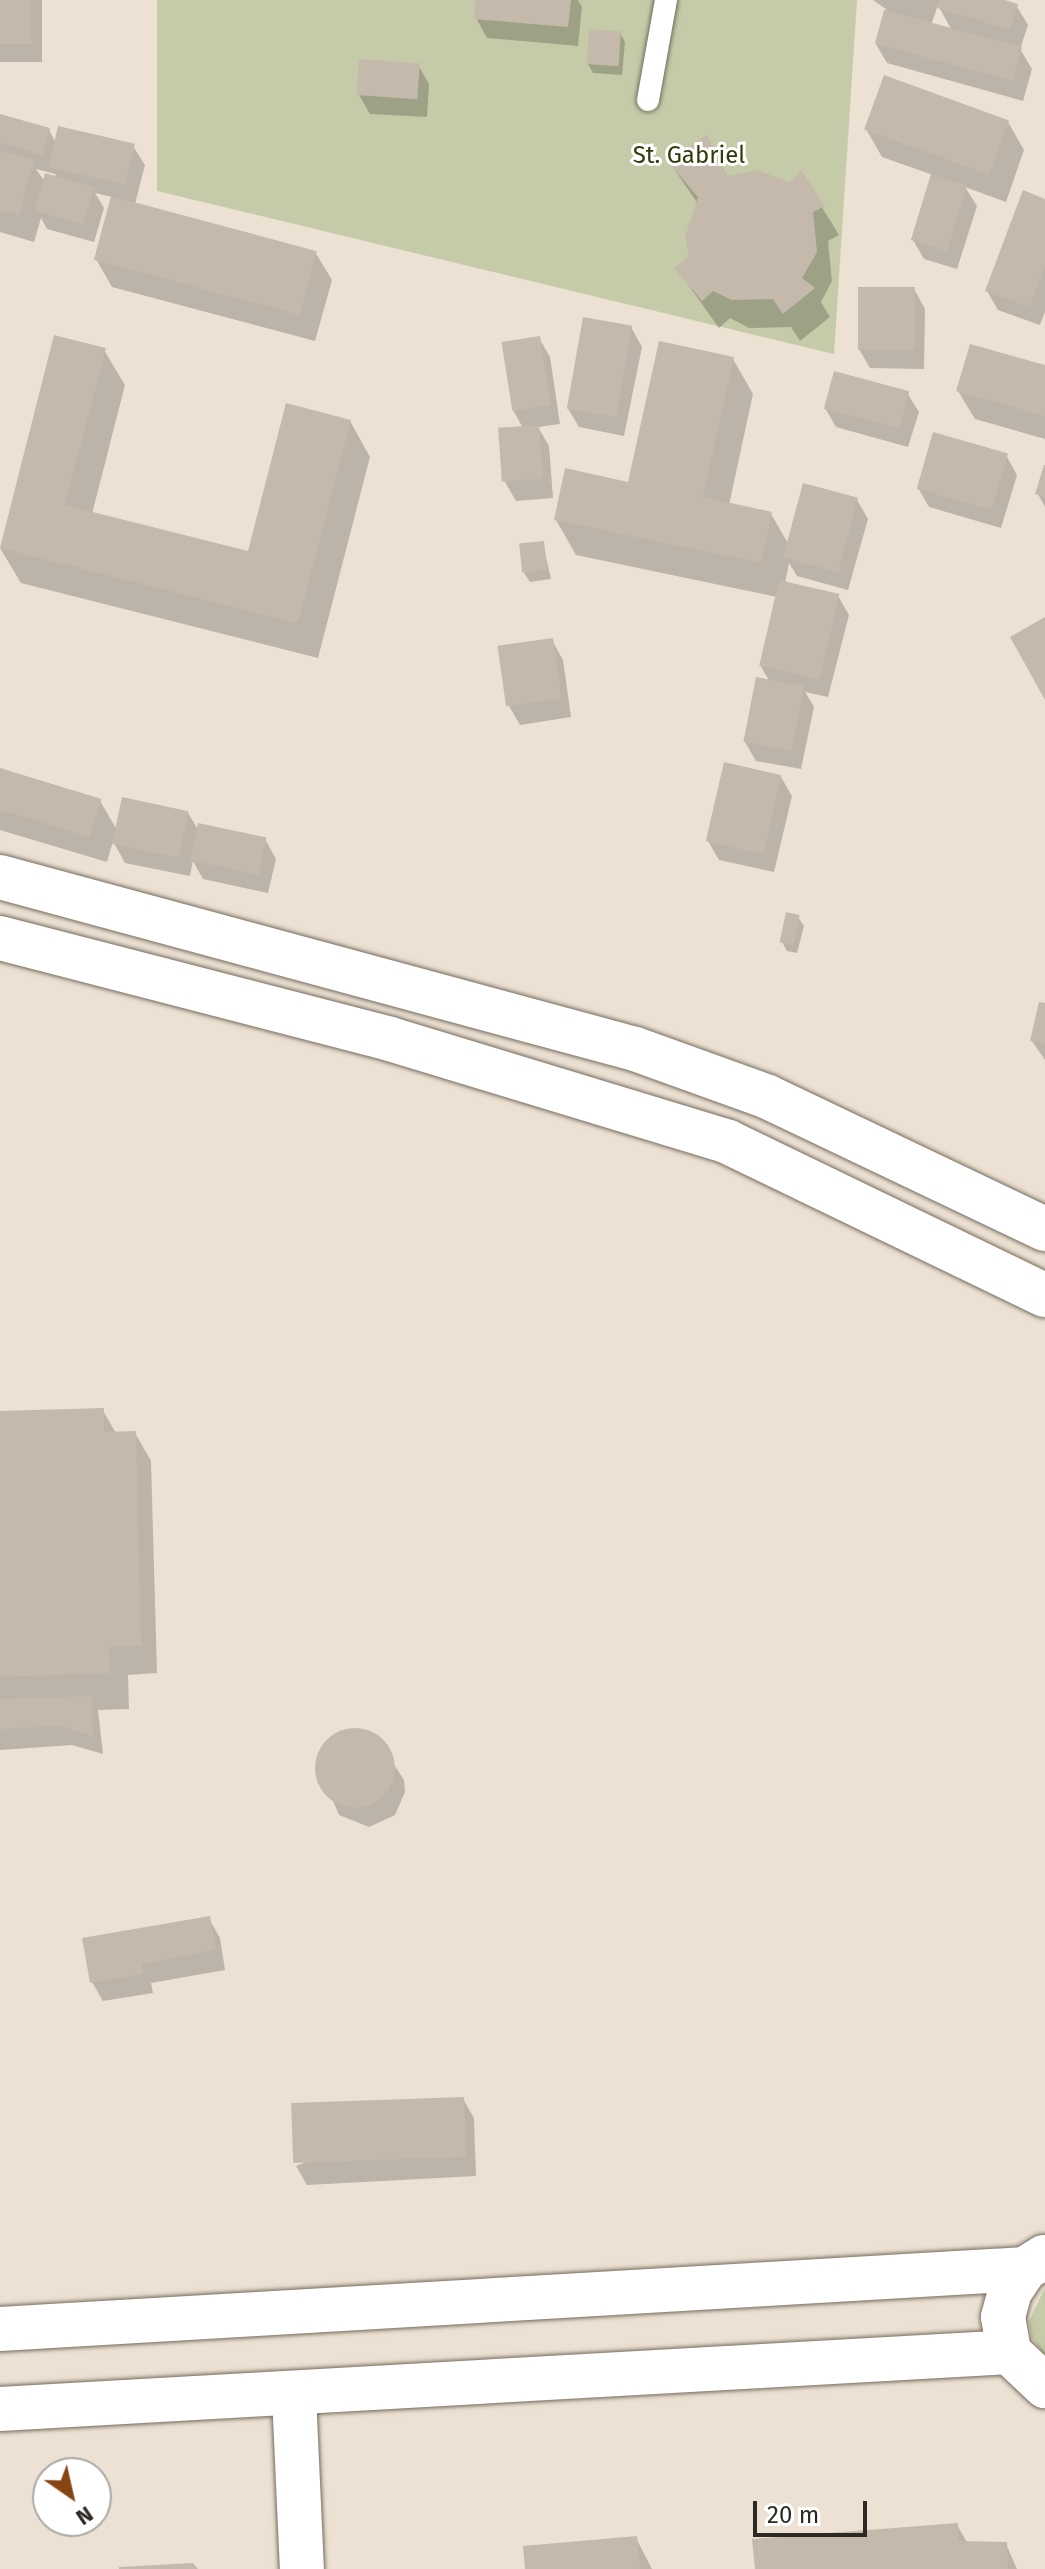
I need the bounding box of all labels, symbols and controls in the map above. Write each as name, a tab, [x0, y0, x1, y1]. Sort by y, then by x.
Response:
park label: St. Gabriel	[633, 142, 745, 170]
north arrow	[32, 2457, 112, 2537]
scale bar	[757, 2485, 871, 2535]
text: N	[71, 2500, 98, 2531]
text: 20 m	[767, 2501, 819, 2529]

